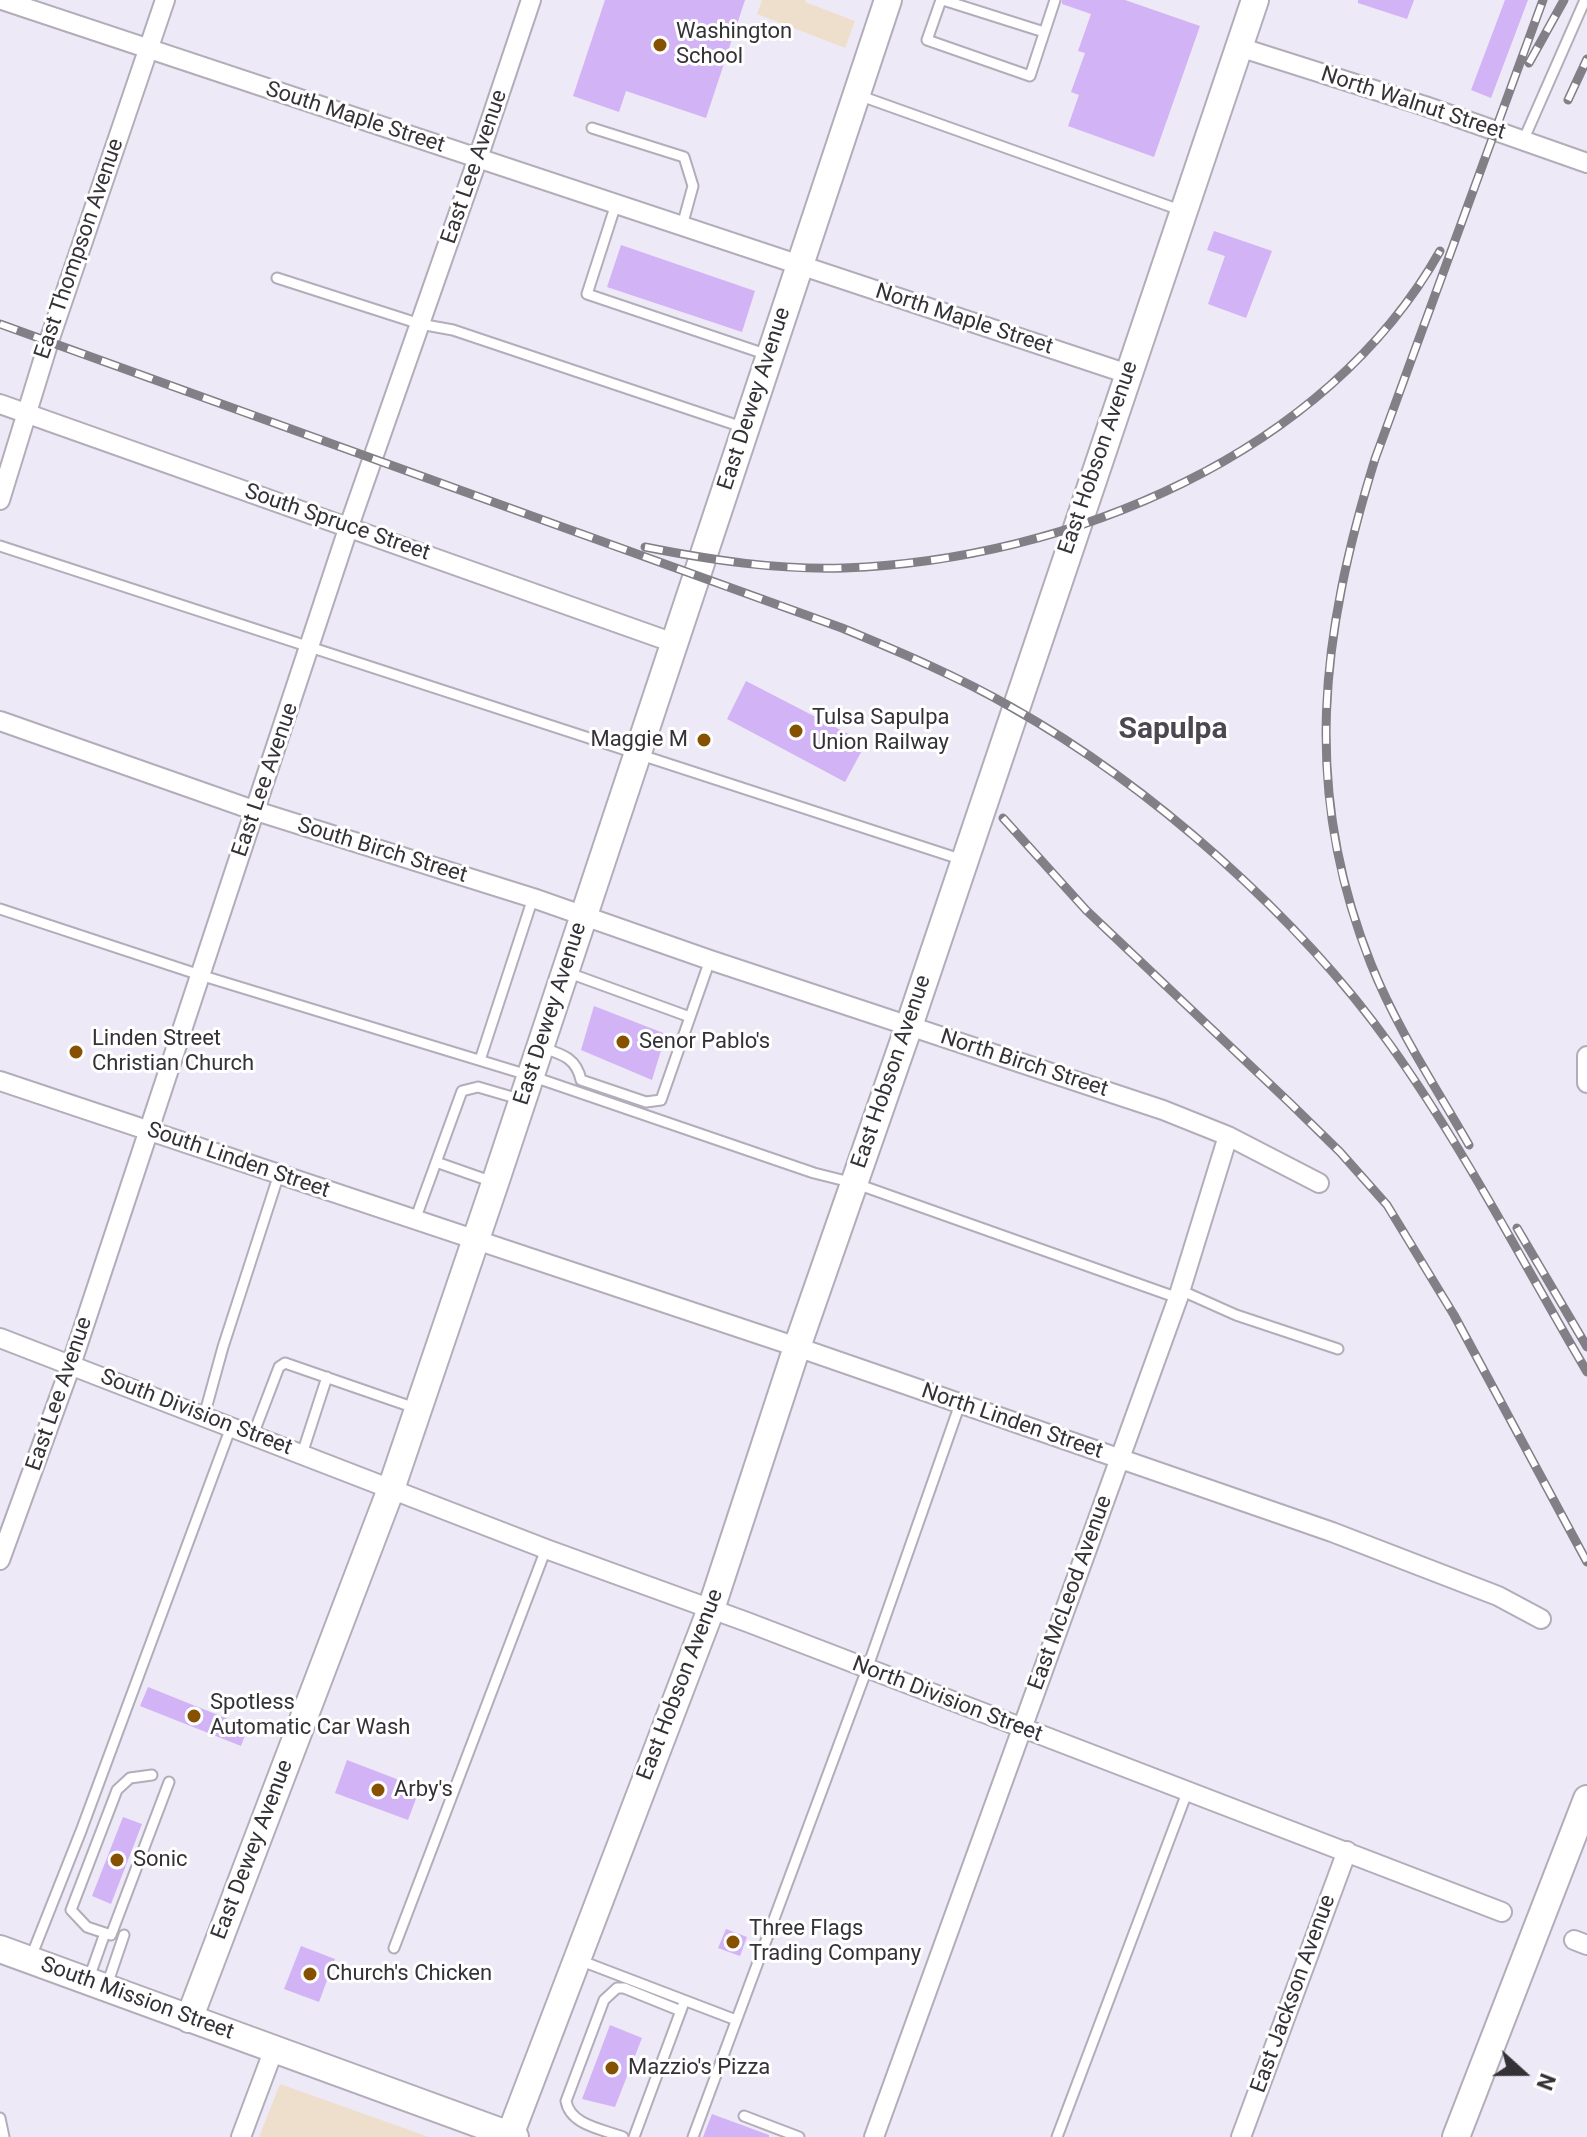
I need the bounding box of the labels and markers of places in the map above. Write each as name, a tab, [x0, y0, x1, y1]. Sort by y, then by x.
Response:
place label: Washington School	[676, 19, 792, 70]
marker: Washington School	[651, 36, 669, 54]
place label: Tulsa Sapulpa Union Railway	[812, 705, 950, 756]
marker: Tulsa Sapulpa Union Railway	[787, 722, 805, 740]
place label: Maggie M	[590, 727, 688, 753]
marker: Maggie M	[695, 731, 713, 749]
place label: Linden Street Christian Church	[92, 1026, 254, 1078]
place label: Senor Pablo's	[639, 1029, 770, 1055]
marker: Senor Pablo's	[614, 1033, 632, 1051]
marker: Linden Street Christian Church	[67, 1043, 85, 1061]
place label: Spotless Automatic Car Wash	[210, 1690, 410, 1742]
marker: Spotless Automatic Car Wash	[185, 1707, 203, 1725]
place label: Arby's	[394, 1777, 453, 1803]
marker: Arby's	[369, 1781, 387, 1799]
place label: Sonic	[133, 1847, 188, 1873]
marker: Sonic	[108, 1851, 126, 1869]
place label: Three Flags Trading Company	[749, 1916, 921, 1968]
marker: Three Flags Trading Company	[724, 1933, 742, 1951]
place label: Church's Chicken	[326, 1961, 492, 1987]
marker: Church's Chicken	[301, 1965, 319, 1983]
place label: Mazzio's Pizza	[628, 2055, 770, 2081]
marker: Mazzio's Pizza	[603, 2059, 621, 2077]

